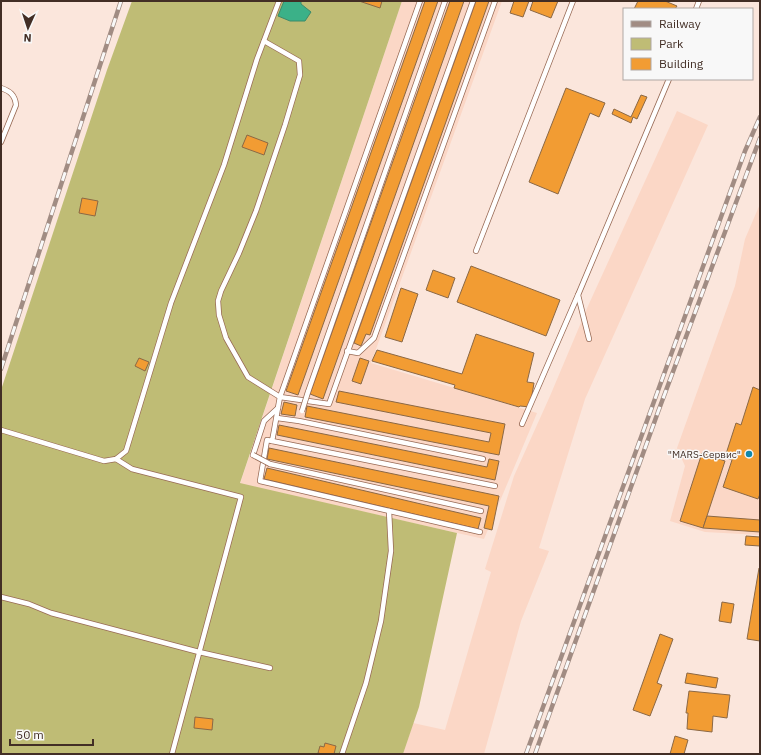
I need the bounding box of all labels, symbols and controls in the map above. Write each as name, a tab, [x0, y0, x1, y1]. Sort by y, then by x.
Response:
north arrow	[8, 8, 48, 48]
legend	[623, 8, 753, 80]
text: Railway	[659, 16, 701, 31]
text: N	[23, 31, 32, 45]
text: Park	[659, 36, 684, 51]
text: Building	[659, 56, 704, 71]
place label: "MARS-Сервис"	[668, 448, 741, 461]
marker: "MARS-Сервис"	[744, 449, 754, 459]
scale bar	[10, 721, 93, 747]
text: 50 m	[16, 727, 44, 742]

